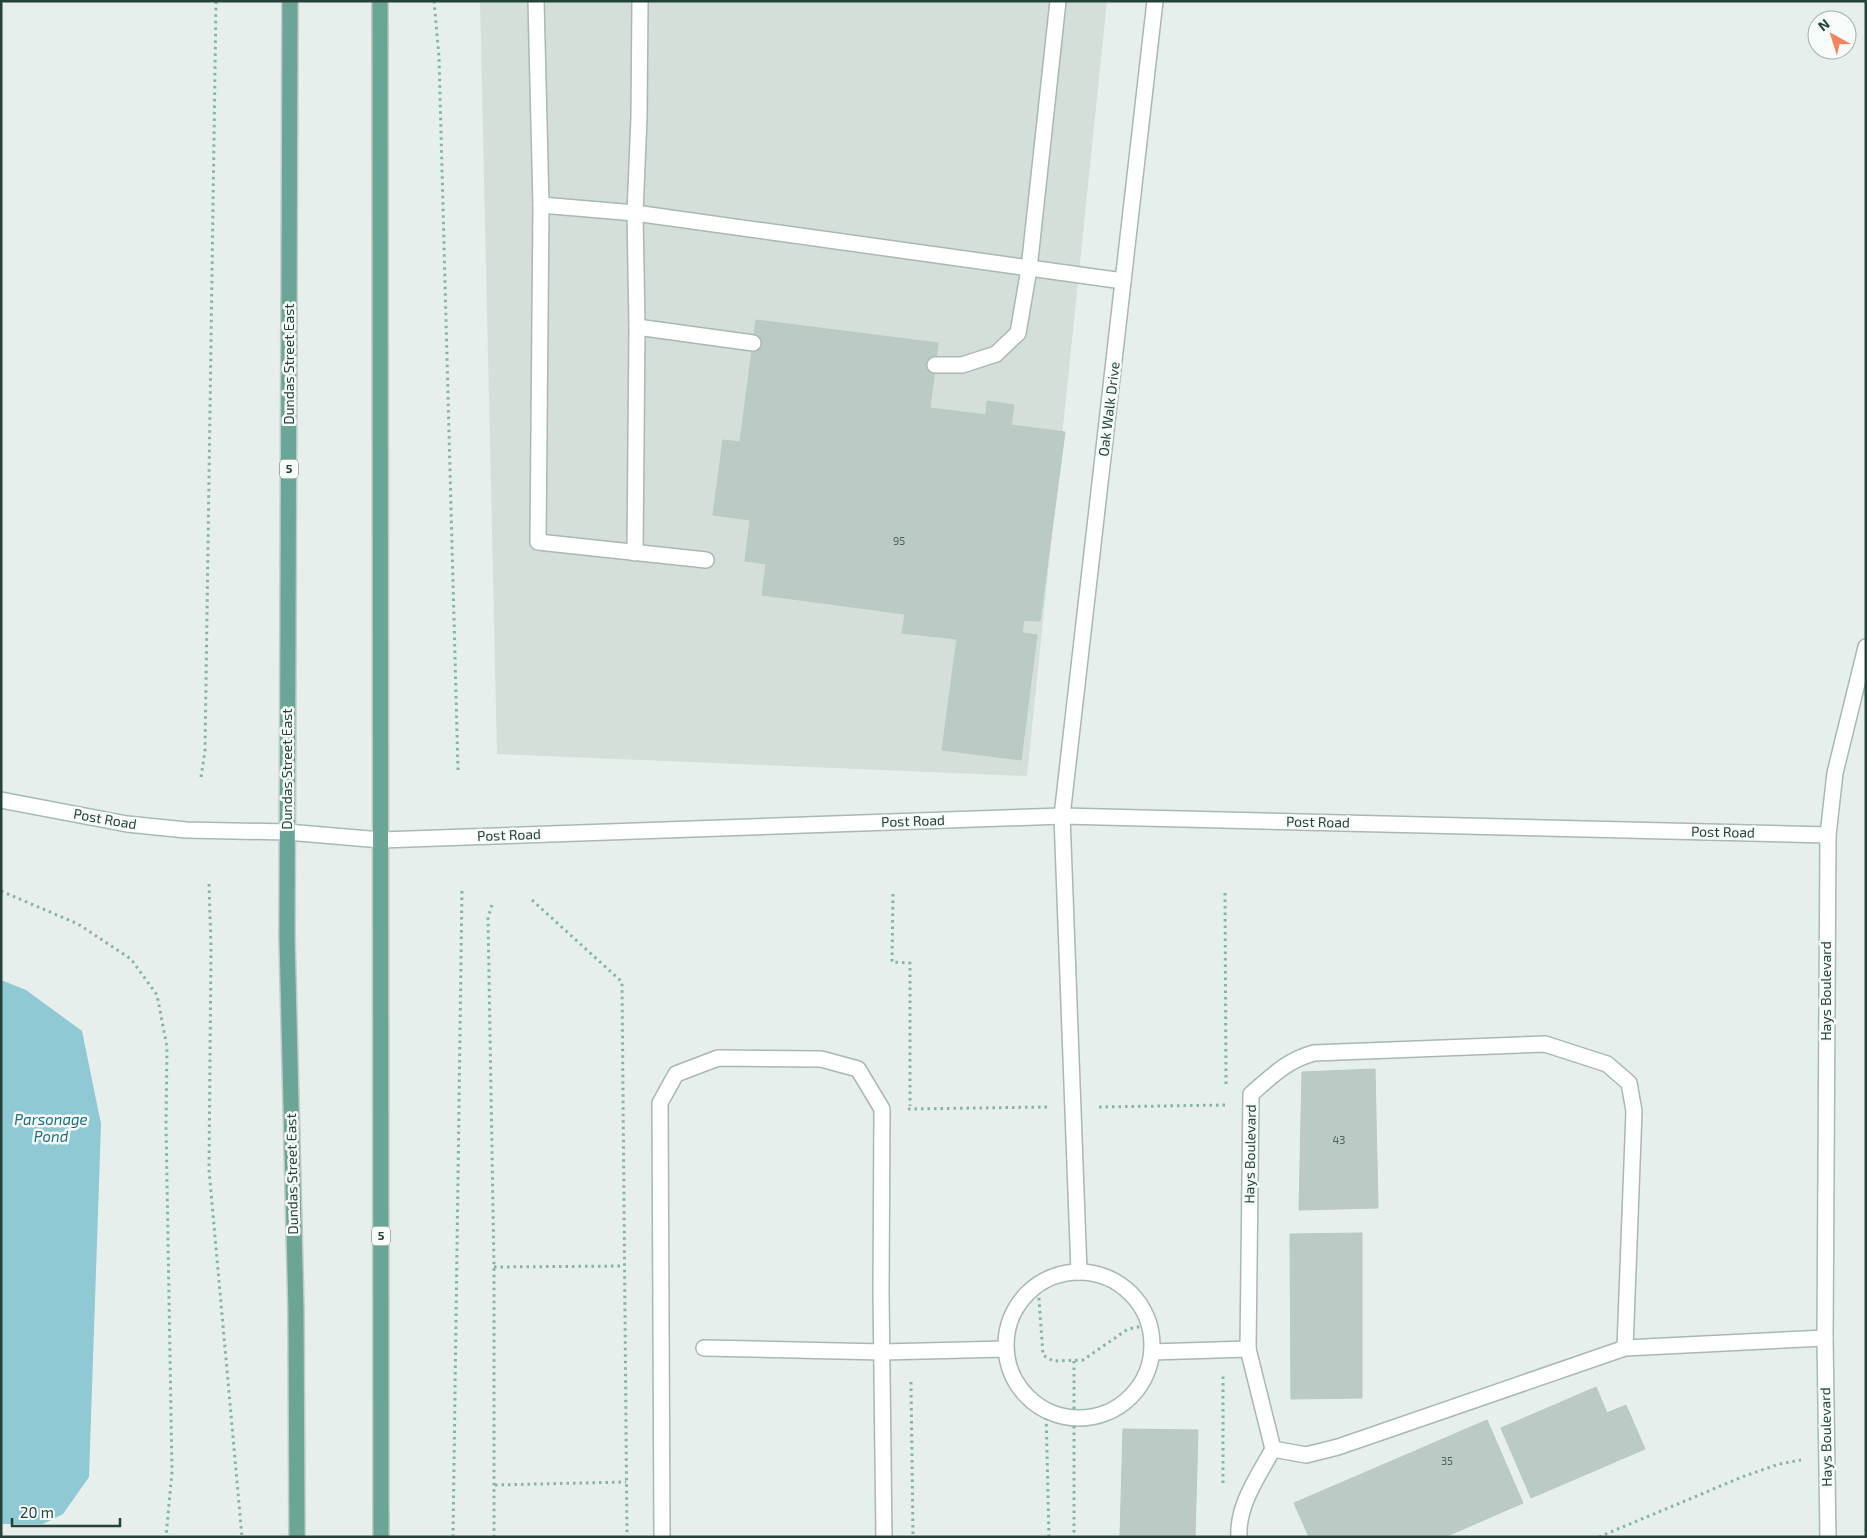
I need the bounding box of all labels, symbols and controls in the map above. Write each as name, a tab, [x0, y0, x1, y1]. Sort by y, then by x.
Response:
north arrow	[1807, 10, 1857, 60]
text: N	[1814, 15, 1833, 34]
street label: Dundas Street East	[280, 303, 297, 425]
street label: Oak Walk Drive	[1094, 361, 1123, 457]
road number: 5	[280, 459, 298, 478]
house number: 95	[893, 534, 905, 547]
street label: Dundas Street East	[278, 708, 295, 830]
street label: Post Road	[72, 805, 138, 832]
street label: Post Road	[881, 811, 945, 830]
street label: Post Road	[1286, 812, 1350, 831]
street label: Post Road	[1691, 822, 1755, 841]
street label: Post Road	[477, 825, 541, 844]
street label: Hays Boulevard	[1817, 941, 1834, 1041]
street label: Hays Boulevard	[1240, 1104, 1259, 1204]
water label: Parsonage Pond	[14, 1110, 88, 1145]
street label: Dundas Street East	[282, 1113, 301, 1235]
house number: 43	[1333, 1133, 1345, 1146]
road number: 5	[372, 1226, 390, 1246]
street label: Hays Boulevard	[1816, 1387, 1835, 1487]
house number: 35	[1441, 1454, 1453, 1467]
scale bar	[12, 1496, 120, 1528]
text: 20 m	[20, 1503, 54, 1521]

